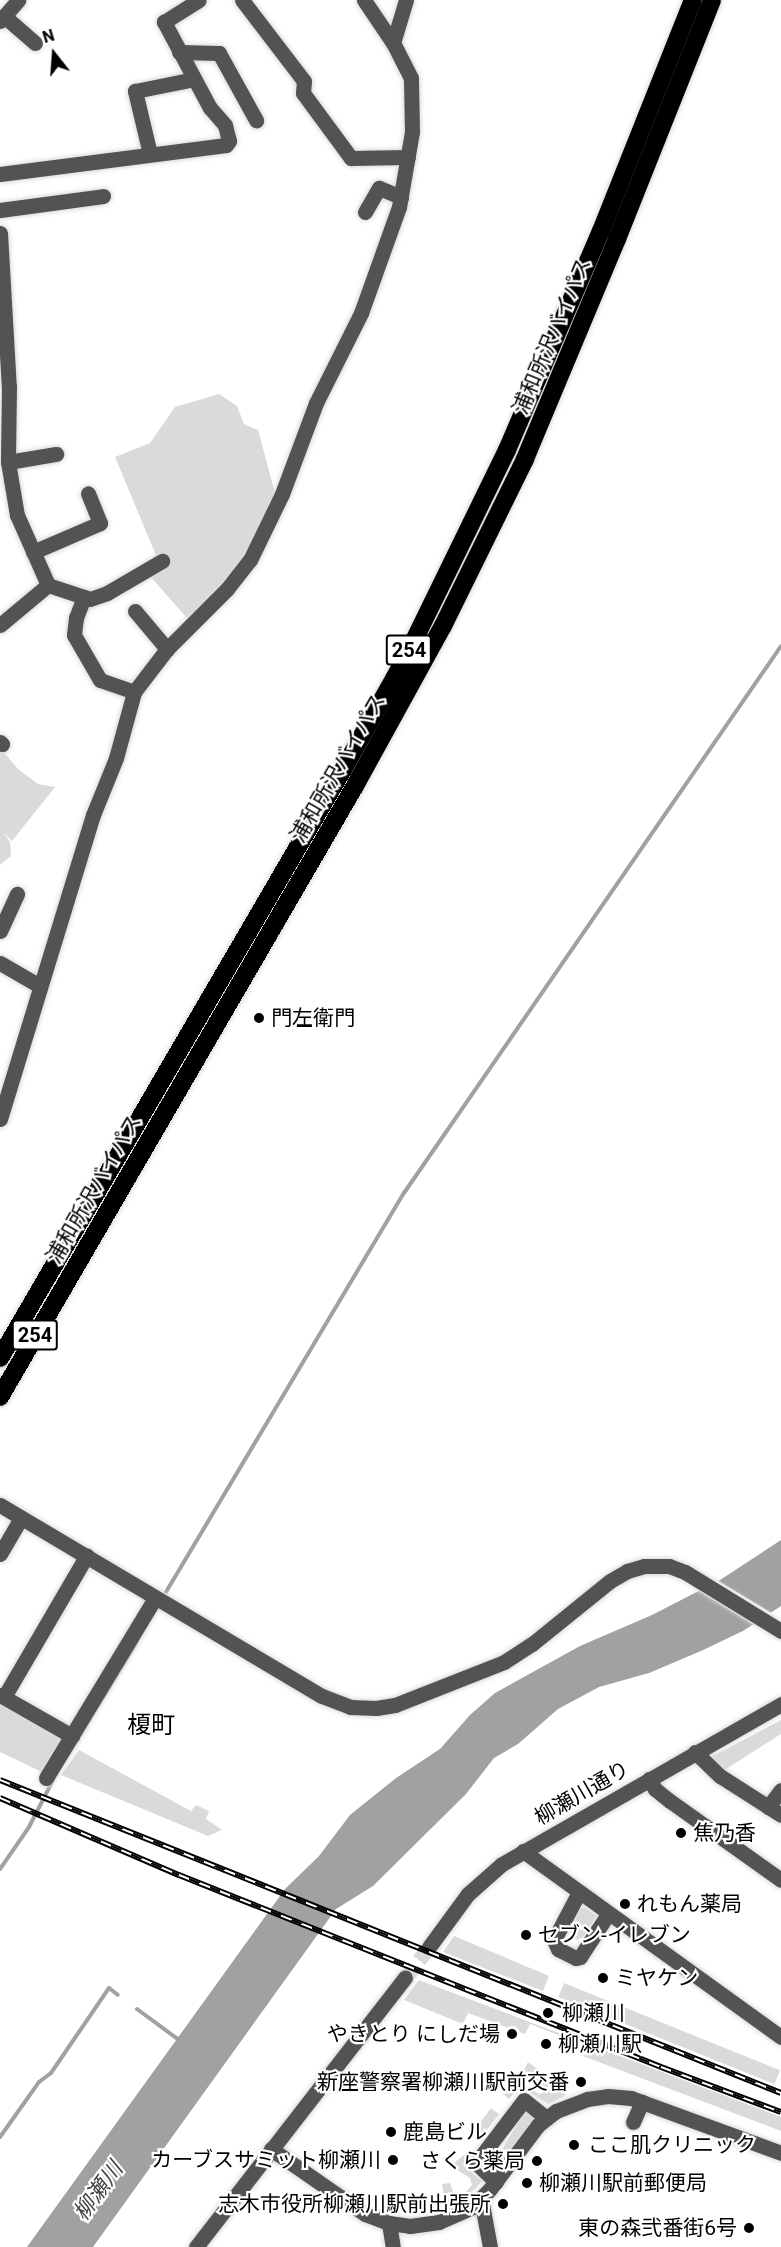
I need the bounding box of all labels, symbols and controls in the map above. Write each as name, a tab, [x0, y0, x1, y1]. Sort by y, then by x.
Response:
north arrow	[24, 24, 84, 84]
text: N	[40, 26, 57, 47]
street label: 浦和所沢バイパス	[508, 254, 596, 418]
road number: 254	[385, 633, 433, 667]
street label: 浦和所沢バイパス	[285, 689, 391, 847]
place label: 門左衛門	[271, 1005, 355, 1031]
marker: 門左衛門	[252, 1011, 266, 1025]
street label: 浦和所沢バイパス	[41, 1110, 147, 1268]
road number: 254	[11, 1318, 59, 1352]
district label: 榎町	[127, 1712, 175, 1740]
street label: 柳瀬川通り	[530, 1756, 634, 1830]
place label: 焦乃香	[693, 1820, 756, 1846]
marker: 焦乃香	[674, 1826, 688, 1840]
place label: れもん薬局	[637, 1891, 742, 1917]
marker: れもん薬局	[618, 1897, 632, 1911]
place label: セブン-イレブン	[538, 1922, 691, 1948]
marker: セブン-イレブン	[519, 1928, 533, 1942]
place label: ミヤケン	[615, 1965, 699, 1991]
marker: ミヤケン	[596, 1971, 610, 1985]
place label: 柳瀬川	[562, 2000, 625, 2026]
marker: 柳瀬川	[539, 2004, 557, 2022]
place label: やきとり にしだ場	[327, 2021, 500, 2047]
marker: やきとり にしだ場	[505, 2027, 519, 2041]
place label: 柳瀬川駅	[558, 2031, 642, 2057]
marker: 柳瀬川駅	[539, 2037, 553, 2051]
place label: 新座警察署柳瀬川駅前交番	[317, 2069, 569, 2095]
marker: 新座警察署柳瀬川駅前交番	[574, 2075, 588, 2089]
place label: 鹿島ビル	[403, 2119, 487, 2145]
marker: 鹿島ビル	[384, 2125, 398, 2139]
place label: ここ肌クリニック	[588, 2132, 756, 2158]
marker: ここ肌クリニック	[565, 2136, 583, 2154]
place label: カーブスサミット柳瀬川	[150, 2147, 381, 2173]
place label: さくら薬局	[420, 2148, 525, 2174]
marker: カーブスサミット柳瀬川	[386, 2153, 400, 2167]
marker: さくら薬局	[530, 2154, 544, 2168]
water label: 柳瀬川	[68, 2157, 128, 2225]
place label: 柳瀬川駅前郵便局	[539, 2170, 707, 2196]
marker: 柳瀬川駅前郵便局	[520, 2176, 534, 2190]
place label: 志木市役所柳瀬川駅前出張所	[218, 2191, 491, 2217]
marker: 志木市役所柳瀬川駅前出張所	[496, 2197, 510, 2211]
place label: 東の森弐番街6号	[578, 2215, 737, 2241]
marker: 東の森弐番街6号	[742, 2221, 756, 2235]

